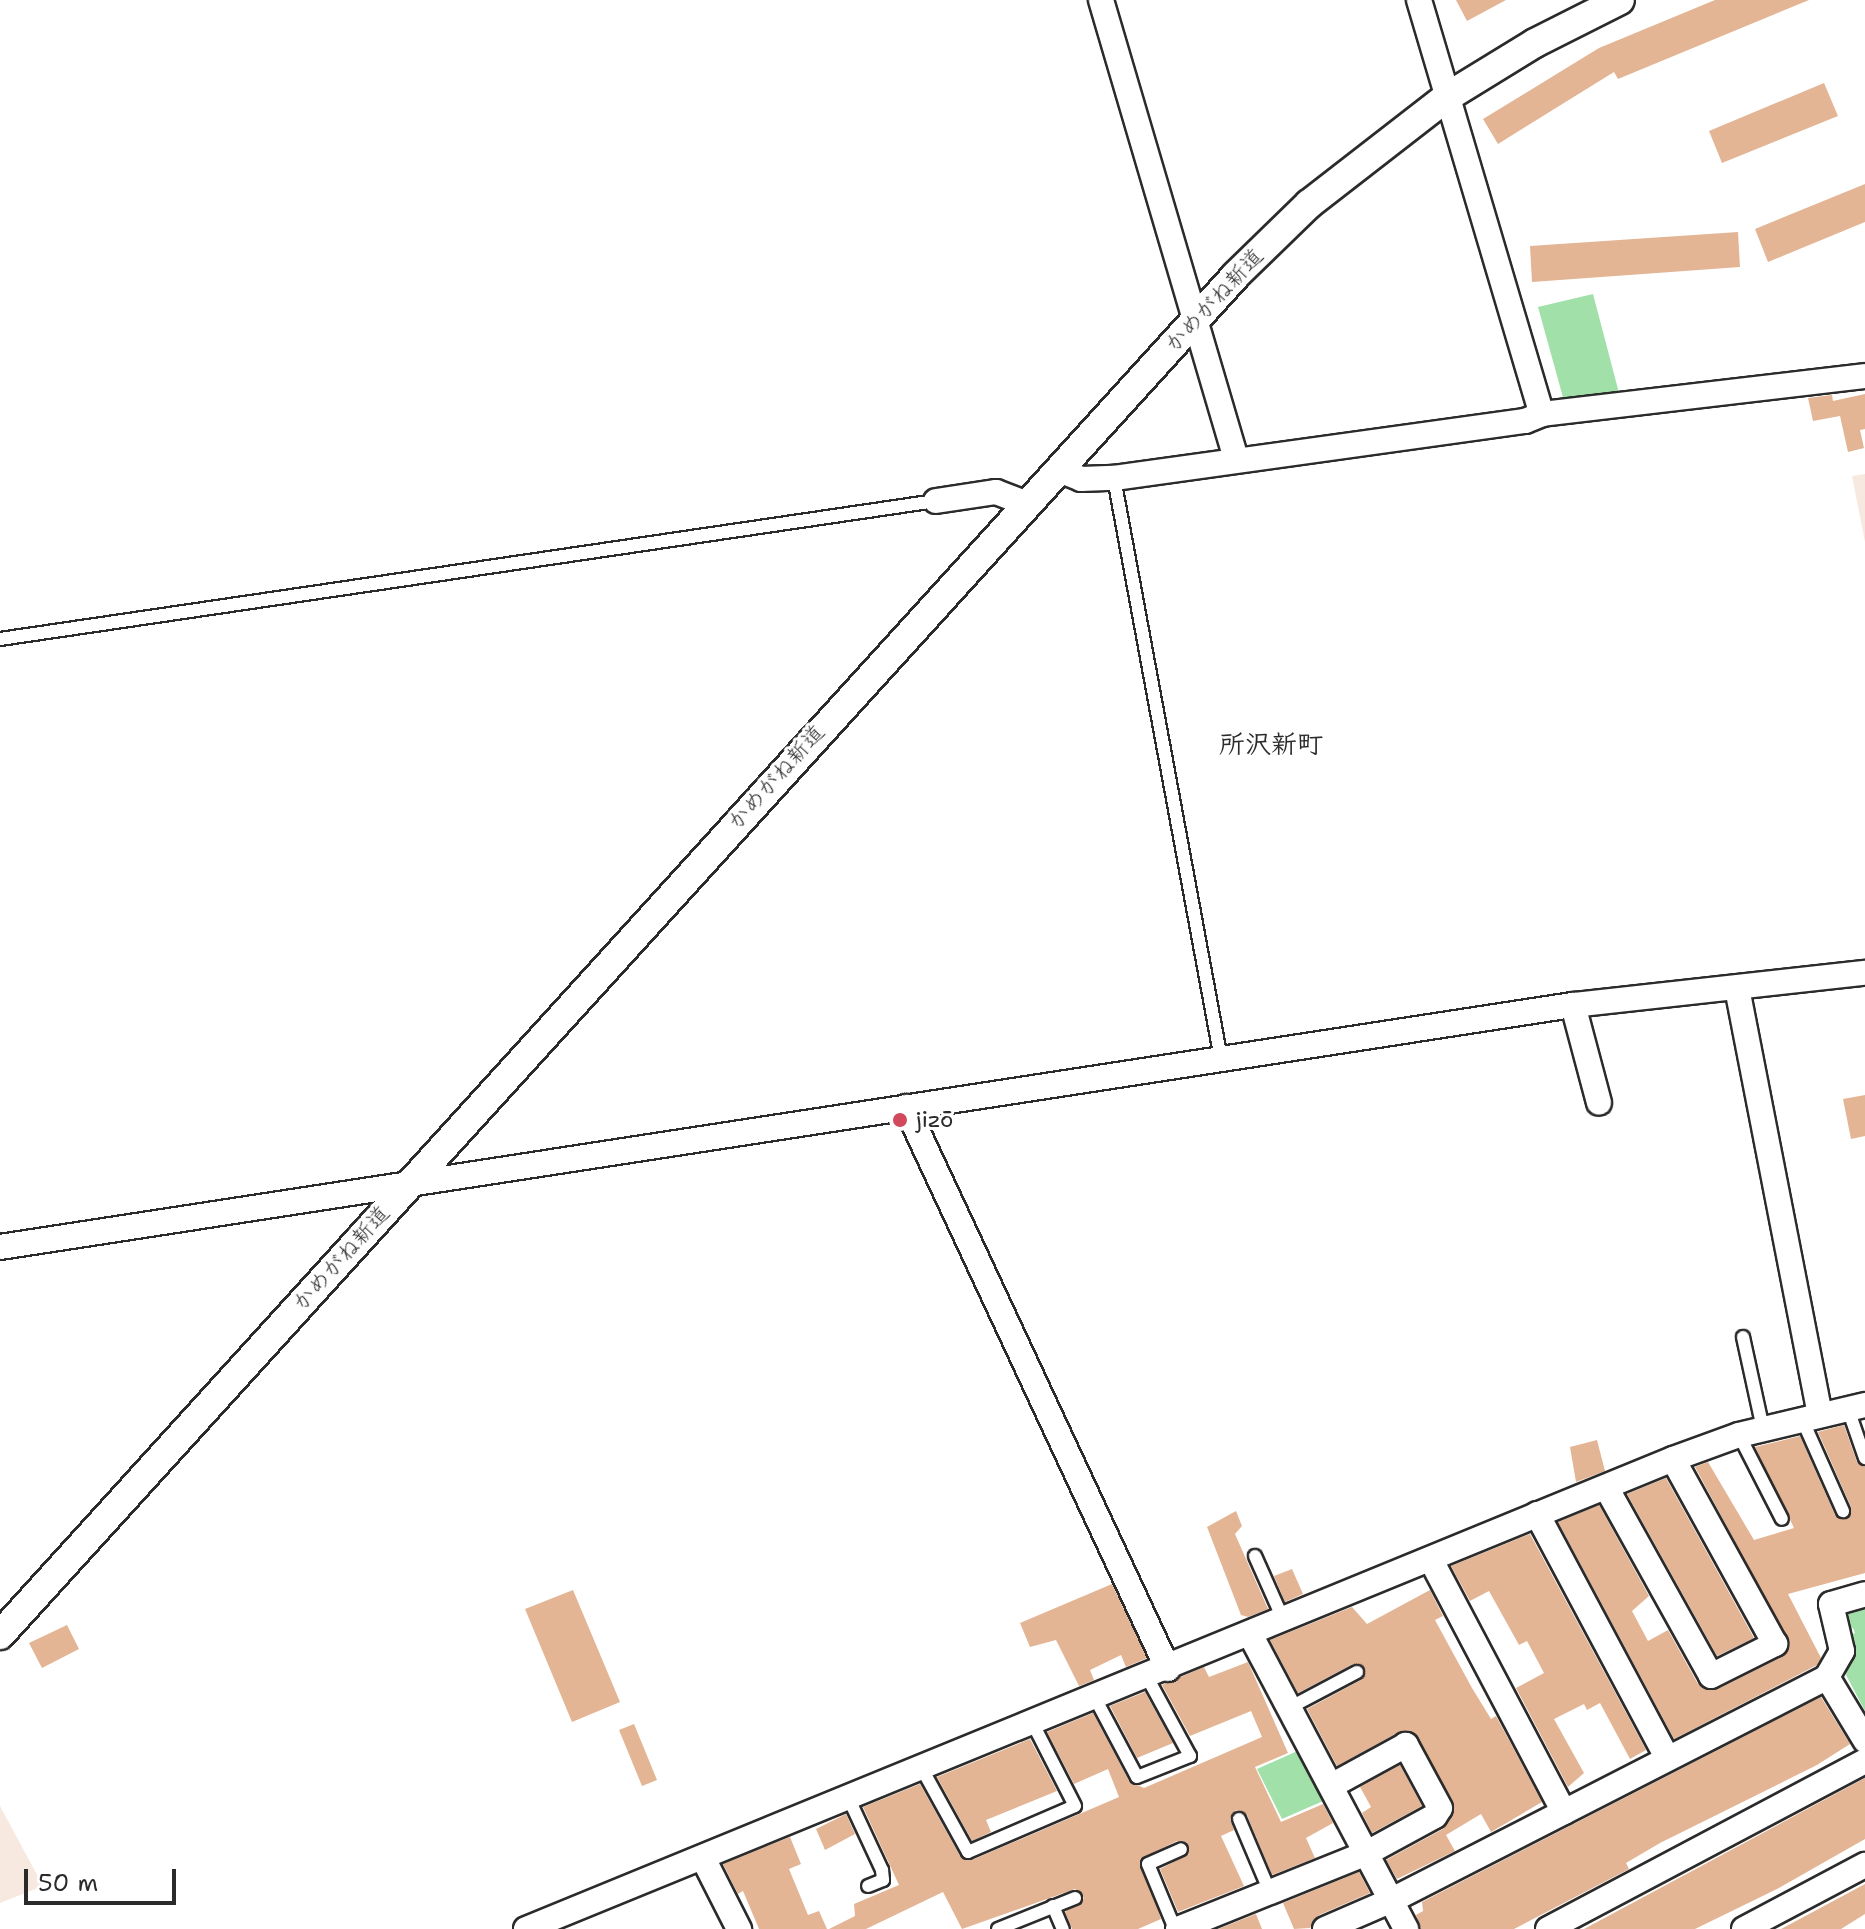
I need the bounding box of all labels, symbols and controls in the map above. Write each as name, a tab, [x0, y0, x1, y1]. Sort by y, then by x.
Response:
street label: かめがね新道	[1159, 243, 1269, 357]
street label: かめがね新道	[722, 719, 830, 835]
district label: 所沢新町	[1219, 728, 1323, 760]
place label: jizō	[916, 1107, 953, 1133]
marker: jizō	[891, 1111, 909, 1129]
street label: かめがね新道	[287, 1200, 395, 1316]
scale bar	[28, 1853, 180, 1903]
text: 50 m	[38, 1867, 98, 1899]

